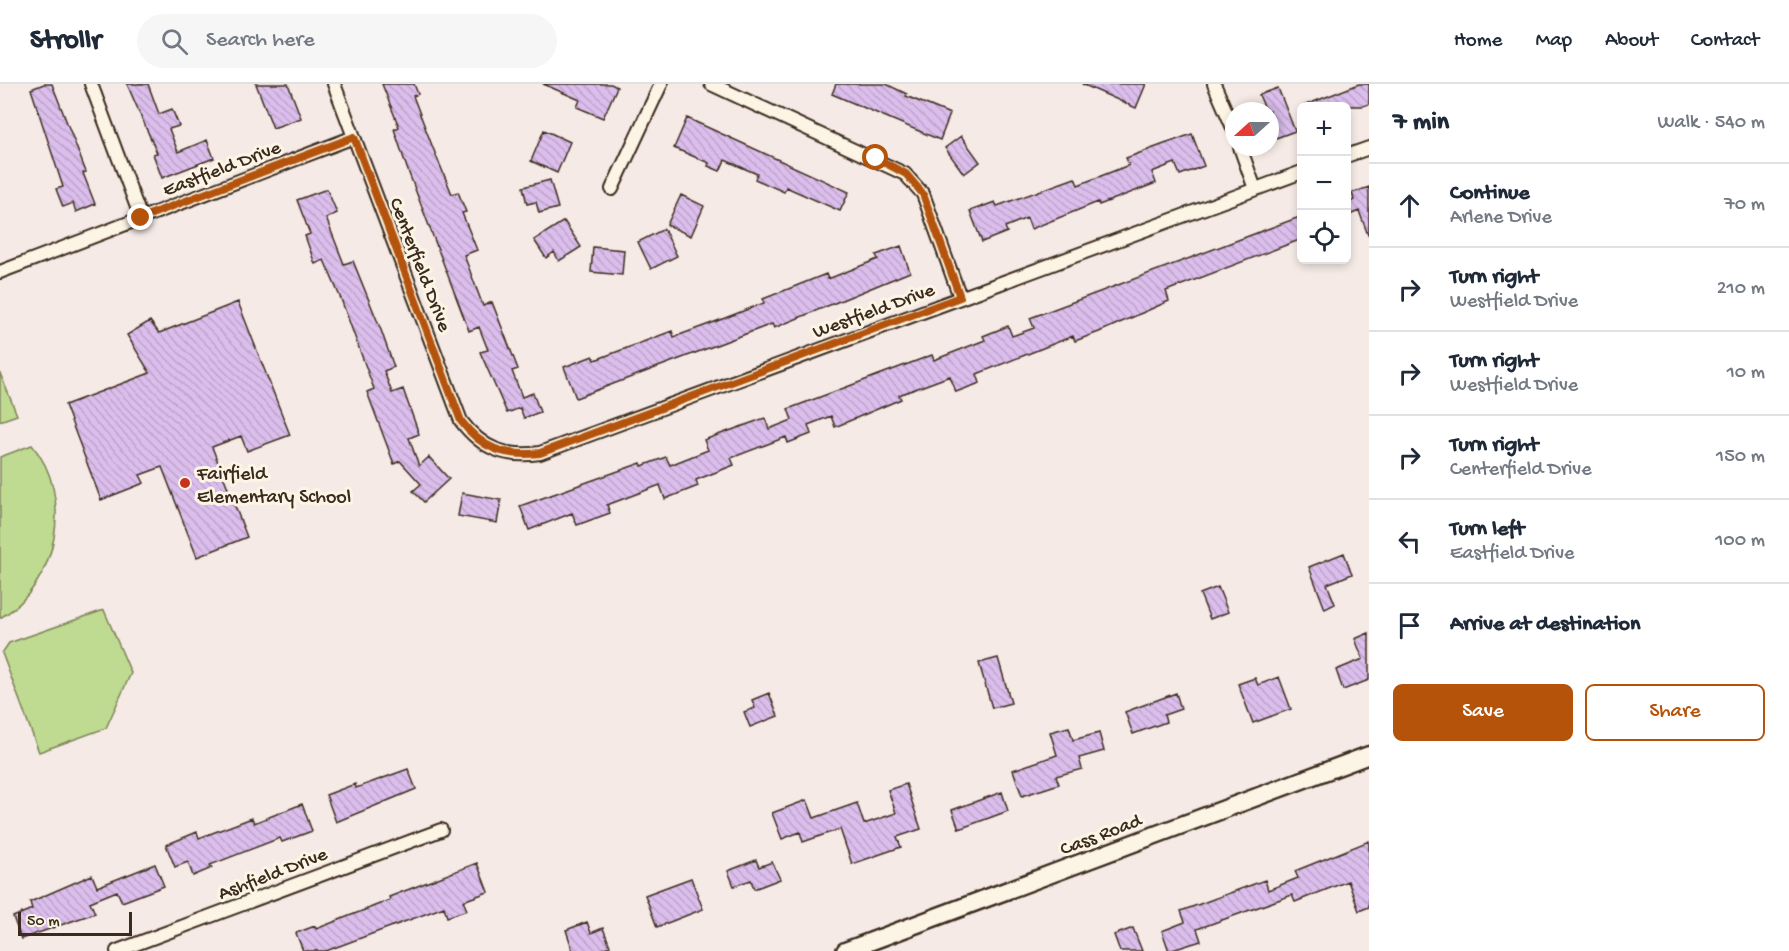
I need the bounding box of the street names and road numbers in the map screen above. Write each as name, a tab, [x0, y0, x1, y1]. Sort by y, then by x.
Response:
street label: Eastfield Drive	[160, 137, 285, 203]
street label: Centerfield Drive	[383, 195, 455, 336]
street label: Westfield Drive	[810, 279, 939, 345]
street label: Cass Road	[1057, 809, 1147, 862]
street label: Ashfield Drive	[215, 844, 332, 907]

